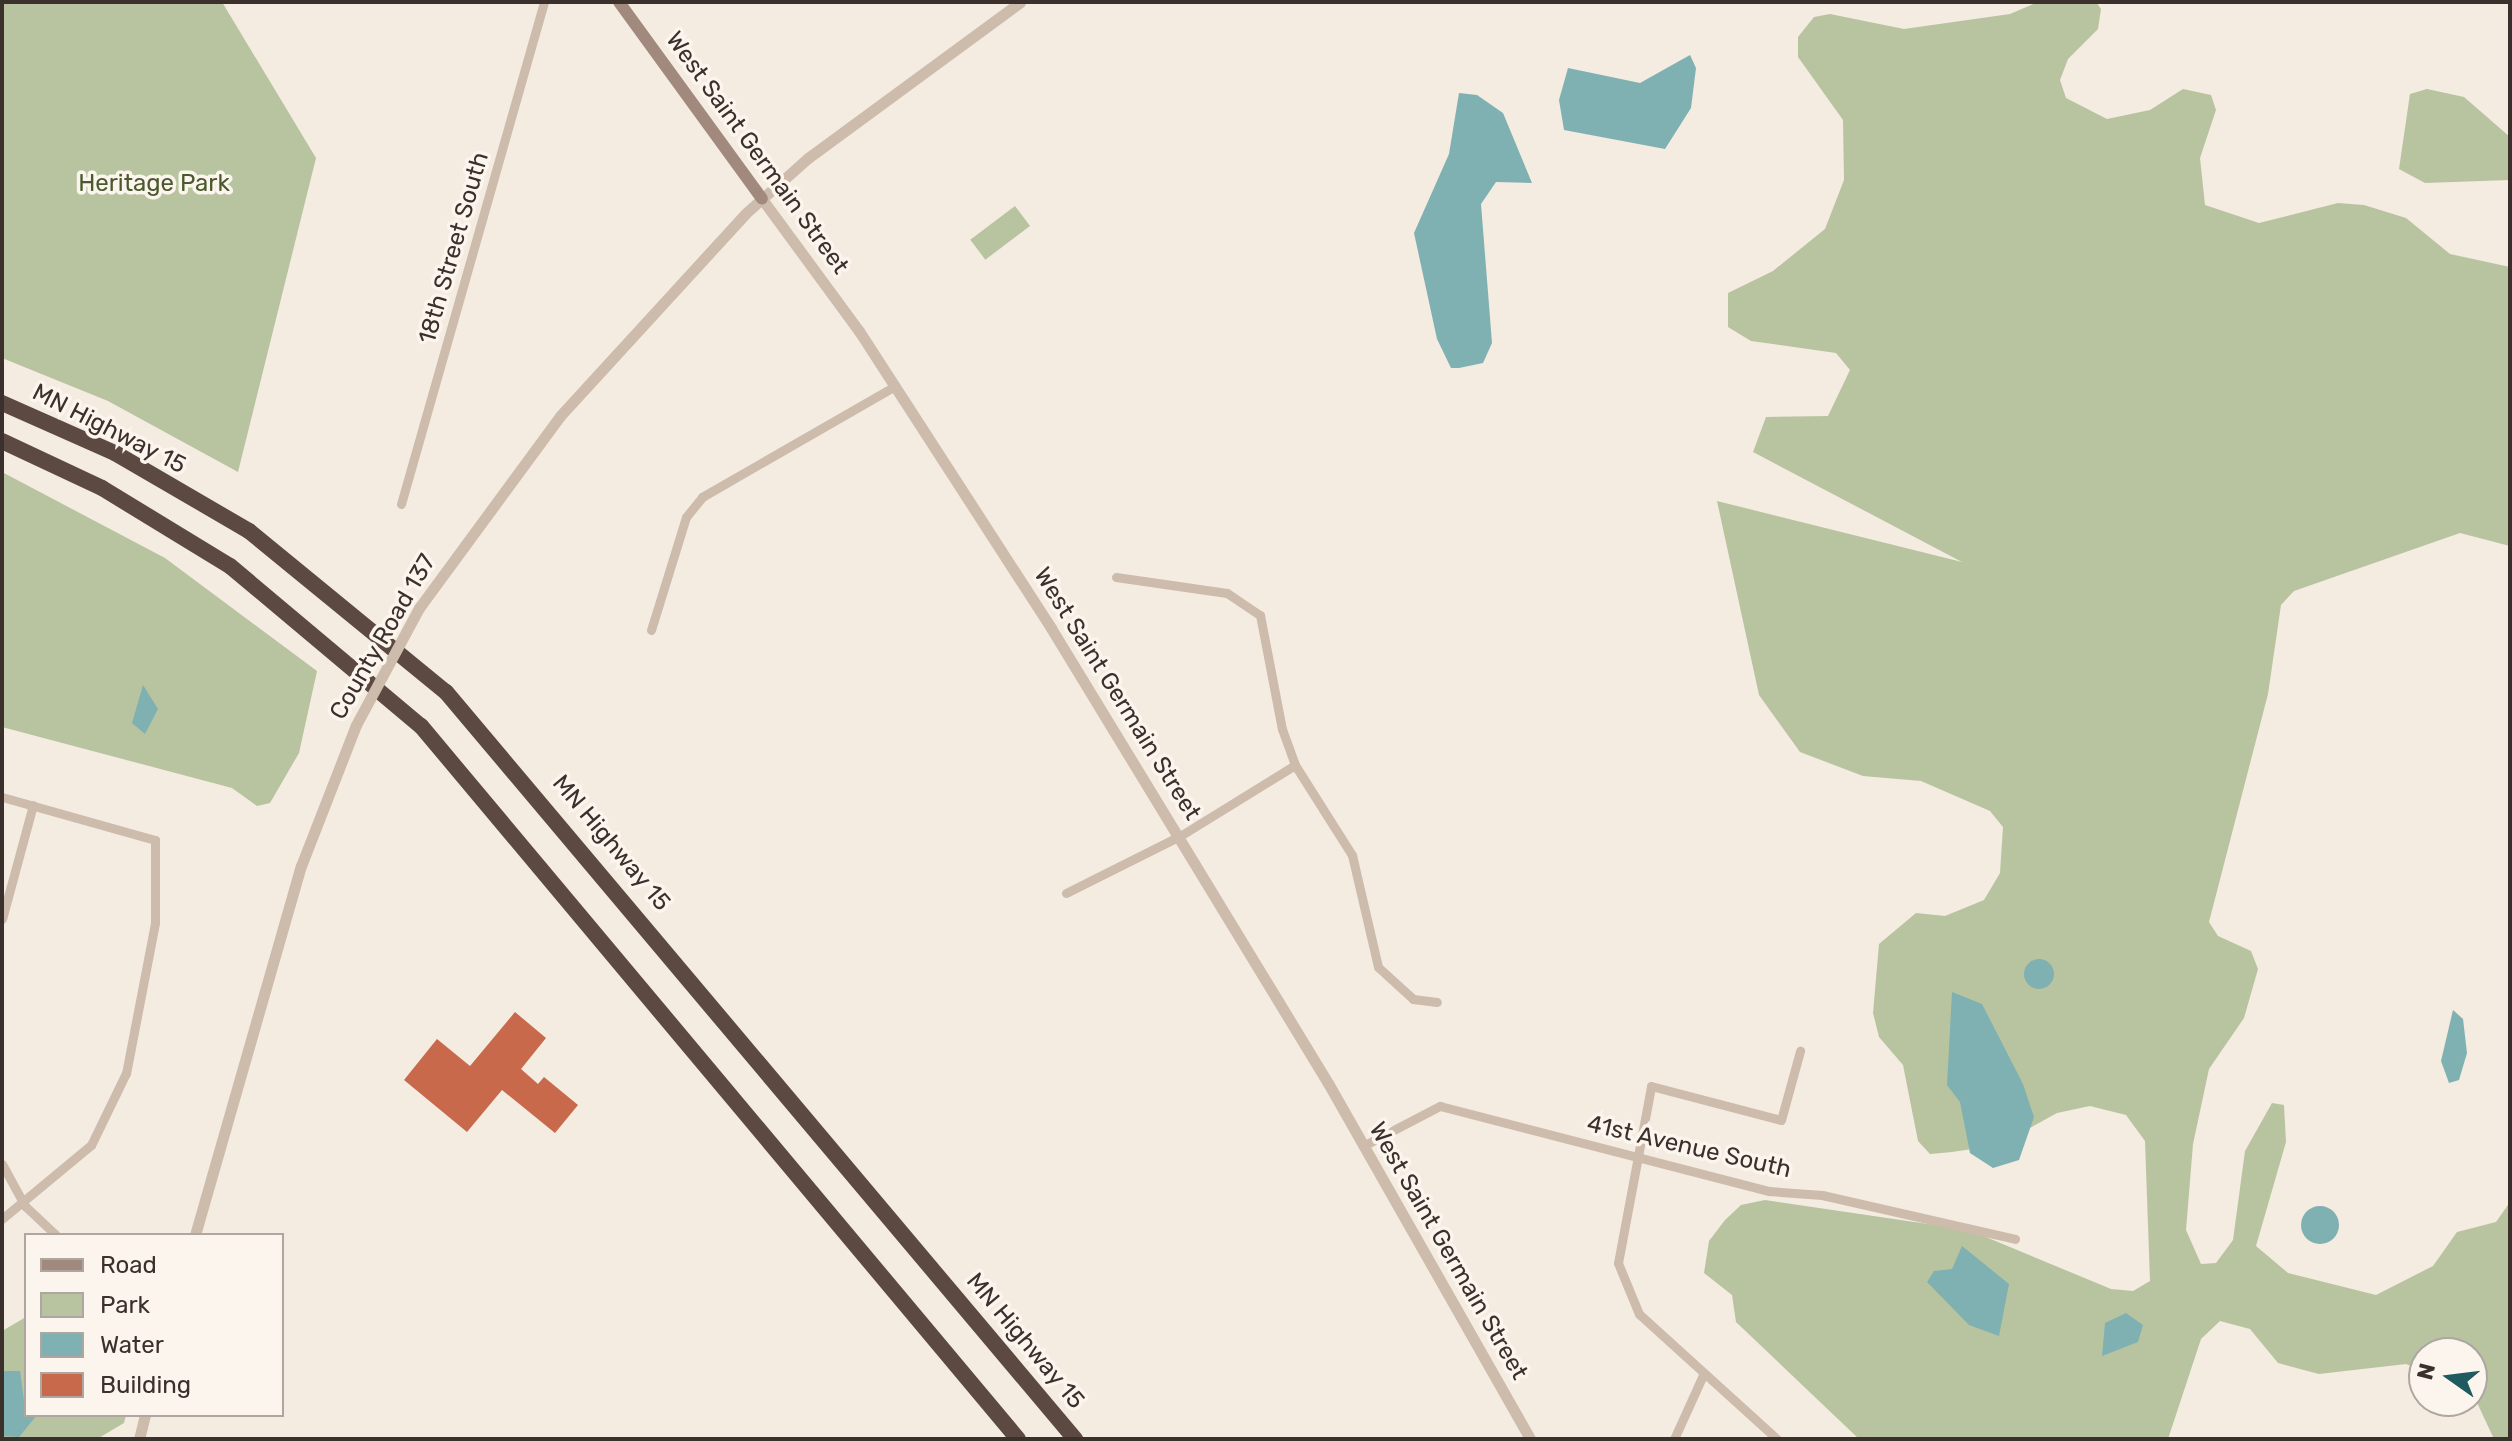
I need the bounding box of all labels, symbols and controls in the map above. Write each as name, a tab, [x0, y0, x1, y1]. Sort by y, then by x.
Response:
street label: West Saint Germain Street	[659, 26, 855, 280]
street label: 18th Street South	[413, 149, 495, 347]
park label: Heritage Park	[78, 170, 230, 198]
street label: MN Highway 15	[27, 378, 191, 480]
street label: County Road 137	[324, 549, 442, 725]
street label: West Saint Germain Street	[1027, 562, 1207, 826]
street label: MN Highway 15	[546, 769, 676, 917]
street label: 41st Avenue South	[1584, 1109, 1794, 1185]
street label: West Saint Germain Street	[1362, 1117, 1534, 1385]
legend	[24, 1233, 284, 1417]
text: Road	[100, 1251, 157, 1279]
street label: MN Highway 15	[960, 1267, 1090, 1415]
text: Park	[100, 1291, 150, 1319]
text: Water	[100, 1331, 164, 1359]
north arrow	[2408, 1337, 2488, 1417]
text: N	[2411, 1361, 2441, 1383]
text: Building	[100, 1371, 191, 1399]

